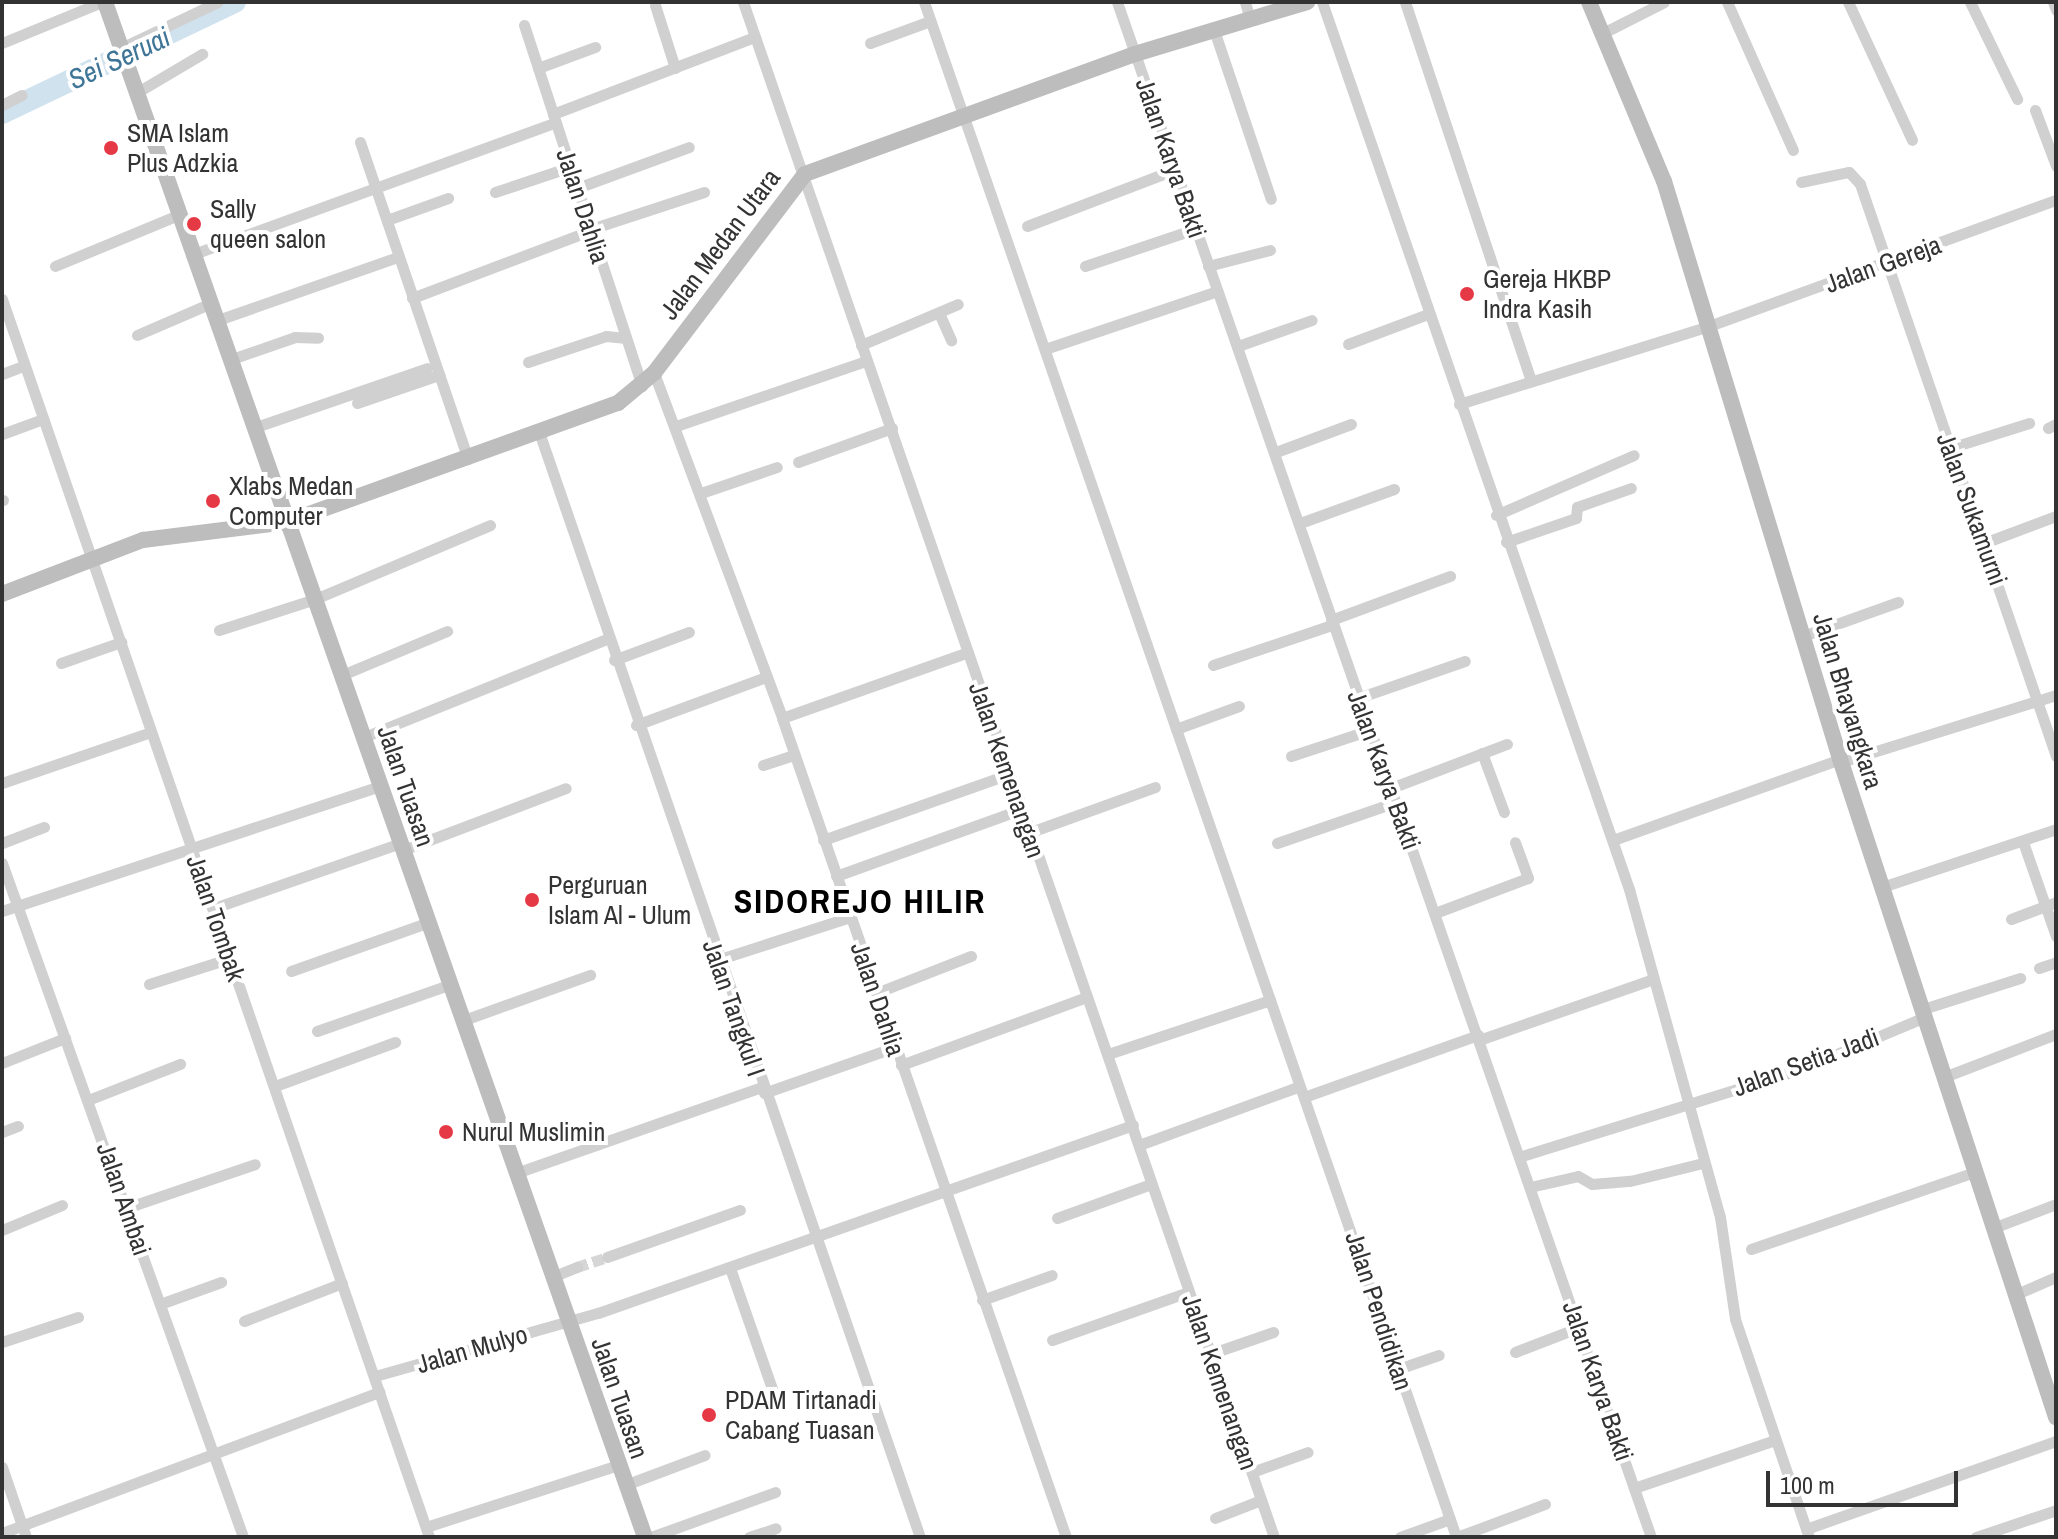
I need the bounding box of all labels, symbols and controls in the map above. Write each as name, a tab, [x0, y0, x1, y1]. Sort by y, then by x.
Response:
water label: Sei Seruai	[63, 20, 175, 96]
street label: Jalan Karya Bakti	[1129, 74, 1213, 242]
place label: SMA Islam Plus Adzkia	[127, 117, 240, 178]
marker: SMA Islam Plus Adzkia	[102, 139, 120, 157]
street label: Jalan Dahlia	[550, 145, 616, 267]
street label: Jalan Medan Utara	[653, 163, 787, 325]
place label: Sally queen salon	[210, 193, 326, 254]
marker: Sally queen salon	[185, 215, 203, 233]
street label: Jalan Gereja	[1821, 229, 1945, 299]
place label: Gereja HKBP Indra Kasih	[1483, 263, 1611, 324]
marker: Gereja HKBP Indra Kasih	[1458, 285, 1476, 303]
street label: Jalan Sukamurni	[1930, 428, 2014, 590]
place label: Xlabs Medan Computer	[229, 470, 353, 532]
marker: Xlabs Medan Computer	[204, 492, 222, 510]
street label: Jalan Bhayangkara	[1806, 609, 1890, 793]
street label: Jalan Kemenangan	[962, 678, 1052, 862]
street label: Jalan Karya Bakti	[1341, 686, 1427, 854]
street label: Jalan Tuasan	[371, 721, 441, 851]
street label: Jalan Tombak	[180, 851, 252, 985]
place label: Perguruan Islam Al - Ulum	[548, 869, 693, 930]
district label: SIDOREJO HILIR	[734, 882, 986, 922]
marker: Perguruan Islam Al - Ulum	[523, 891, 541, 909]
street label: Jalan Tangkul I	[696, 935, 772, 1081]
street label: Jalan Dahlia	[844, 938, 912, 1060]
street label: Jalan Setia Jadi	[1729, 1021, 1883, 1103]
place label: Nurul Muslimin	[462, 1116, 605, 1148]
marker: Nurul Muslimin	[437, 1123, 455, 1141]
street label: Jalan Ambai	[90, 1138, 158, 1260]
street label: Jalan Pendidikan	[1339, 1228, 1419, 1394]
street label: Jalan Kemenangan	[1175, 1290, 1265, 1474]
street label: Jalan Karya Bakti	[1556, 1297, 1640, 1465]
street label: Jalan Mulyo	[413, 1318, 531, 1380]
street label: Jalan Tuasan	[585, 1333, 655, 1463]
place label: PDAM Tirtanadi Cabang Tuasan	[725, 1384, 877, 1446]
marker: PDAM Tirtanadi Cabang Tuasan	[700, 1406, 718, 1424]
scale bar	[1770, 1455, 1962, 1505]
text: 100 m	[1780, 1469, 1835, 1501]

